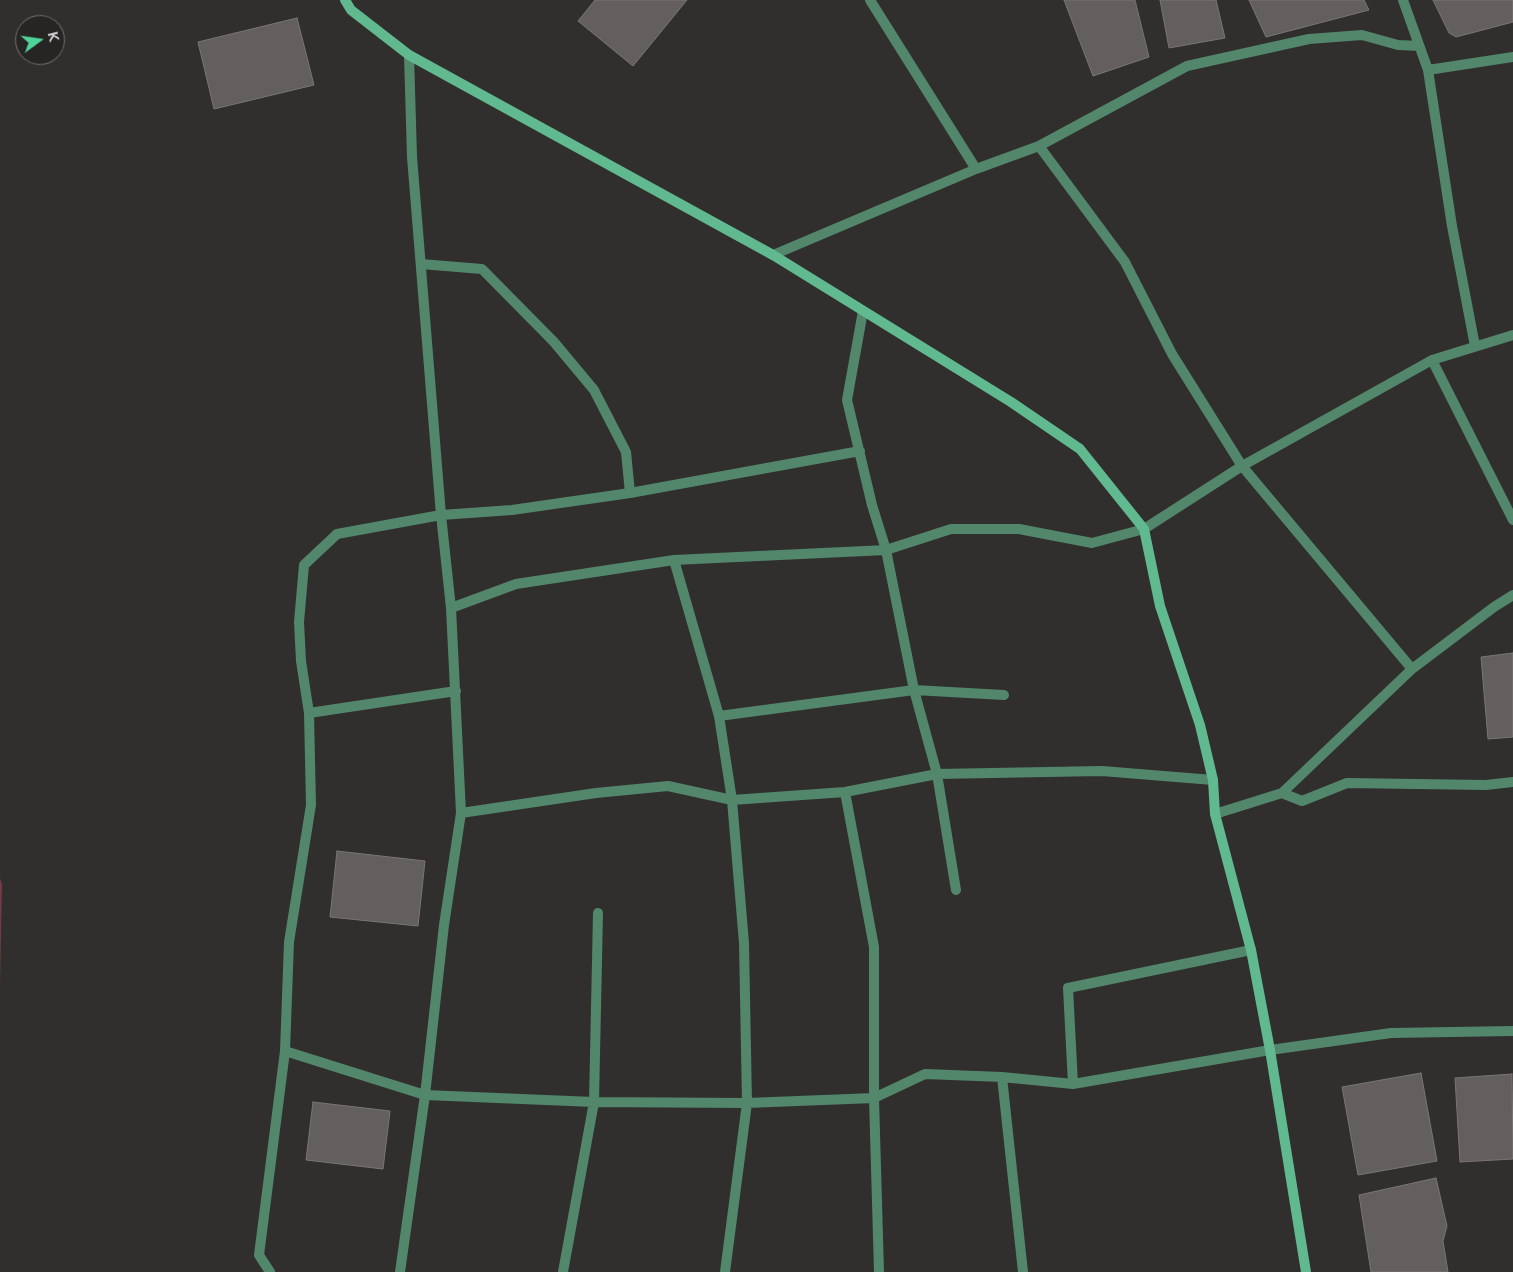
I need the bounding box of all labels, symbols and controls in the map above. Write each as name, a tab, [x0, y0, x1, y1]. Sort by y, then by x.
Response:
north arrow	[15, 15, 65, 65]
text: K	[44, 30, 63, 43]

